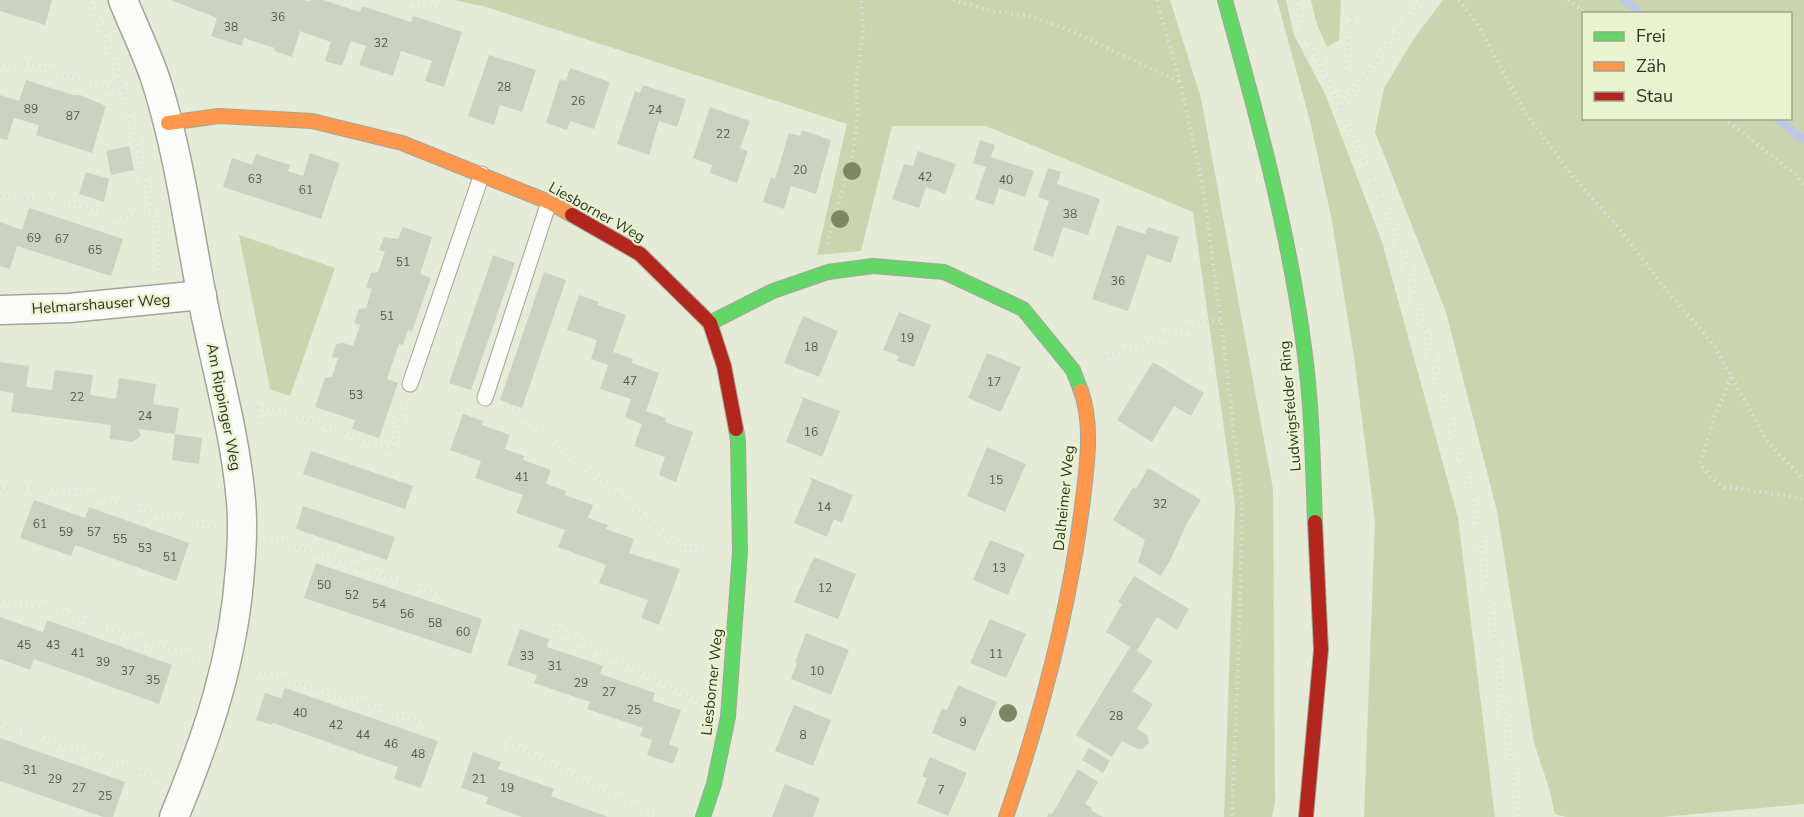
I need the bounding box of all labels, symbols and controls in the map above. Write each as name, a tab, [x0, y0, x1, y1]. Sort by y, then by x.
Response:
house number: 36	[271, 9, 285, 25]
legend	[1582, 12, 1792, 120]
house number: 38	[224, 19, 238, 35]
text: Frei	[1636, 24, 1666, 48]
house number: 32	[374, 35, 388, 51]
text: Zäh	[1636, 54, 1666, 78]
house number: 28	[497, 79, 511, 95]
text: Stau	[1636, 84, 1673, 108]
house number: 26	[571, 93, 585, 109]
house number: 89	[24, 101, 38, 117]
house number: 24	[648, 102, 662, 118]
house number: 87	[66, 108, 80, 124]
house number: 22	[716, 126, 730, 142]
house number: 20	[793, 162, 807, 178]
house number: 42	[918, 169, 932, 185]
house number: 63	[248, 171, 262, 187]
house number: 40	[999, 172, 1013, 188]
street label: Liesborner Weg	[545, 177, 649, 247]
house number: 61	[299, 182, 313, 198]
house number: 38	[1063, 206, 1077, 222]
house number: 69	[27, 230, 41, 246]
house number: 67	[55, 231, 69, 247]
house number: 65	[88, 242, 102, 258]
house number: 51	[396, 254, 410, 270]
house number: 36	[1111, 273, 1125, 289]
street label: Helmarshauser Weg	[31, 289, 171, 319]
house number: 51	[380, 308, 394, 324]
house number: 19	[900, 330, 914, 346]
house number: 18	[804, 339, 818, 355]
street label: Ludwigsfelder Ring	[1274, 340, 1306, 472]
street label: Am Rippinger Weg	[202, 342, 246, 472]
house number: 47	[623, 373, 637, 389]
house number: 17	[987, 374, 1001, 390]
house number: 53	[349, 387, 363, 403]
house number: 22	[70, 389, 84, 405]
house number: 24	[138, 408, 152, 424]
house number: 16	[804, 424, 818, 440]
street label: Dalheimer Weg	[1049, 444, 1079, 552]
house number: 41	[515, 469, 529, 485]
house number: 15	[989, 472, 1003, 488]
house number: 32	[1153, 496, 1167, 512]
house number: 14	[817, 499, 831, 515]
house number: 61	[33, 516, 47, 532]
house number: 59	[59, 524, 73, 540]
house number: 57	[87, 524, 101, 540]
house number: 55	[113, 531, 127, 547]
house number: 53	[138, 540, 152, 556]
house number: 51	[163, 549, 177, 565]
house number: 13	[992, 560, 1006, 576]
house number: 50	[317, 577, 331, 593]
house number: 12	[818, 580, 832, 596]
house number: 52	[345, 587, 359, 603]
house number: 54	[372, 596, 386, 612]
house number: 56	[400, 606, 414, 622]
house number: 58	[428, 615, 442, 631]
house number: 60	[456, 624, 470, 640]
street label: Liesborner Weg	[696, 628, 728, 736]
house number: 45	[17, 637, 31, 653]
house number: 43	[46, 637, 60, 653]
house number: 41	[71, 645, 85, 661]
house number: 11	[989, 646, 1003, 662]
house number: 33	[520, 648, 534, 664]
house number: 39	[96, 654, 110, 670]
house number: 31	[548, 658, 562, 674]
house number: 37	[121, 663, 135, 679]
house number: 10	[810, 663, 824, 679]
house number: 35	[146, 672, 160, 688]
house number: 29	[574, 675, 588, 691]
house number: 27	[602, 684, 616, 700]
house number: 25	[627, 702, 641, 718]
house number: 40	[293, 705, 307, 721]
house number: 28	[1109, 708, 1123, 724]
house number: 9	[959, 714, 967, 730]
house number: 42	[329, 717, 343, 733]
house number: 44	[356, 727, 370, 743]
house number: 8	[799, 727, 807, 743]
house number: 46	[384, 736, 398, 752]
house number: 48	[411, 746, 425, 762]
house number: 31	[23, 762, 37, 778]
house number: 29	[48, 771, 62, 787]
house number: 21	[472, 771, 486, 787]
house number: 27	[72, 780, 86, 796]
house number: 19	[500, 780, 514, 796]
house number: 7	[937, 782, 945, 798]
house number: 25	[98, 788, 112, 804]

